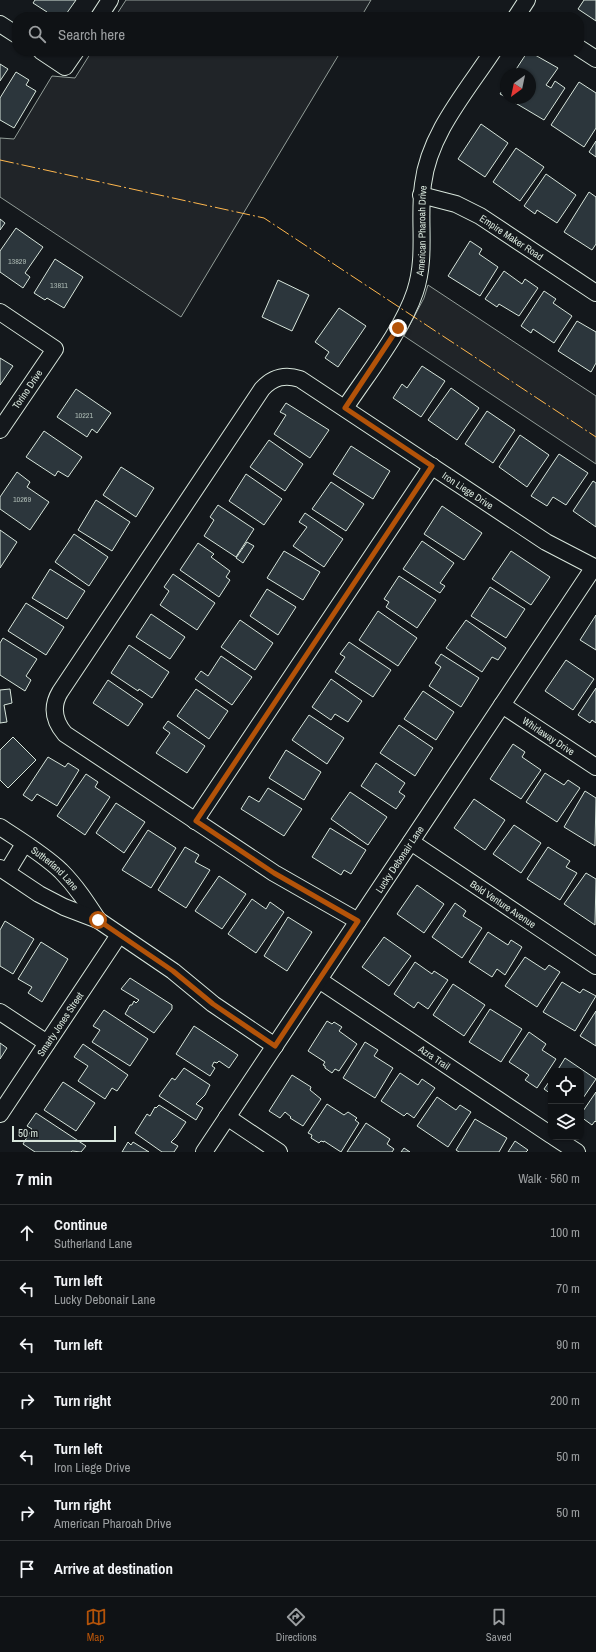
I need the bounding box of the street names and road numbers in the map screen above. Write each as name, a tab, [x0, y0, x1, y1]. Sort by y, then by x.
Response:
street label: American Pharoah Drive	[413, 184, 430, 278]
street label: Empire Maker Road	[477, 212, 546, 263]
street label: Torino Drive	[10, 367, 46, 411]
street label: Iron Liege Drive	[440, 469, 496, 513]
street label: Whirlaway Drive	[520, 714, 578, 758]
street label: Lucky Debonair Lane	[373, 823, 427, 895]
street label: Sutherland Lane	[28, 844, 82, 894]
street label: Bold Venture Avenue	[468, 878, 539, 931]
street label: Smarty Jones Street	[34, 989, 87, 1059]
street label: Azra Trail	[415, 1042, 453, 1073]

